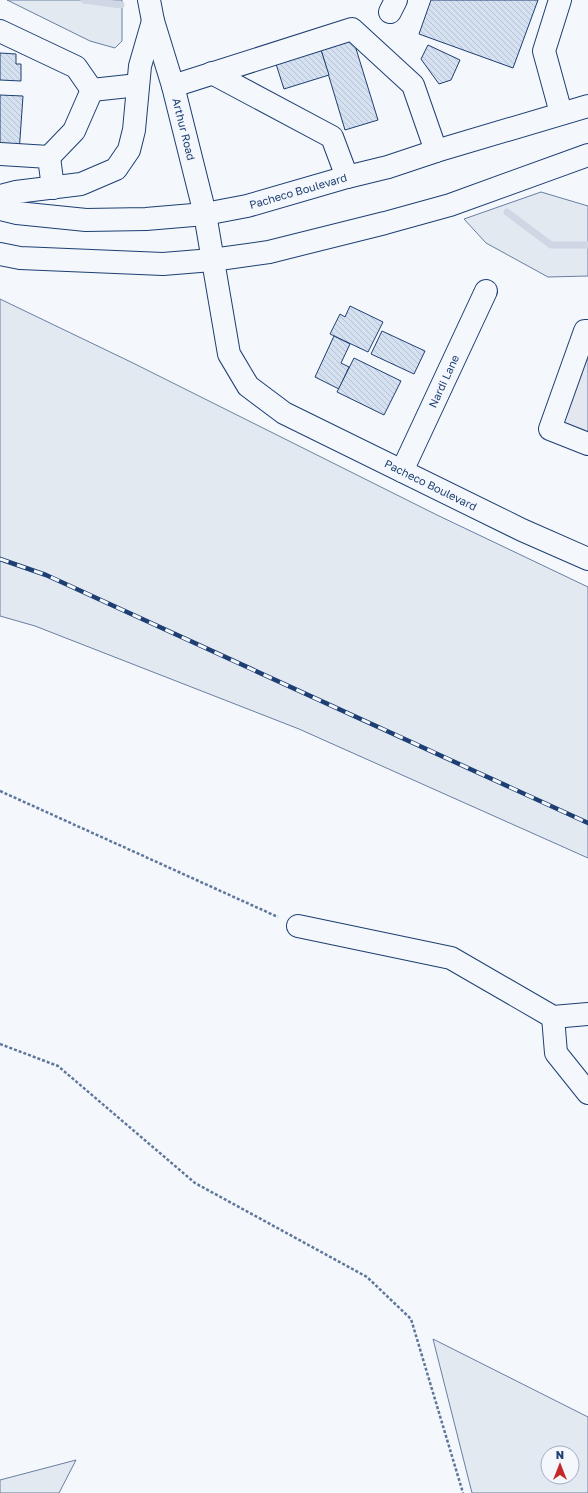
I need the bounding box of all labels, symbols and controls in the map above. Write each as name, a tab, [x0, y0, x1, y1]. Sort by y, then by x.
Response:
street label: Arthur Road	[170, 97, 198, 162]
street label: Pacheco Boulevard	[248, 170, 348, 211]
street label: Nardi Lane	[425, 352, 461, 410]
street label: Pacheco Boulevard	[383, 457, 479, 513]
north arrow	[540, 1445, 580, 1485]
text: N	[556, 1448, 564, 1461]

